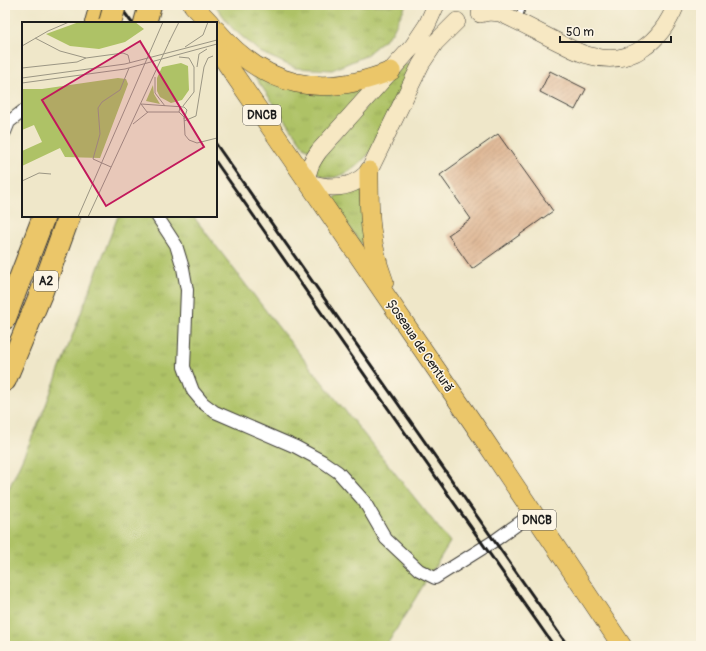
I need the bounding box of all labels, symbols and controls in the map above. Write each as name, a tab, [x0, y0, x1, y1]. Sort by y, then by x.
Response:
scale bar	[560, 18, 671, 44]
inset map	[22, 22, 217, 217]
text: 50 m	[566, 25, 594, 40]
road number: DNCB	[243, 105, 281, 125]
road number: A2	[34, 271, 58, 291]
street label: Șoseaua de Centură	[383, 297, 457, 395]
road number: DNCB	[518, 510, 556, 530]

